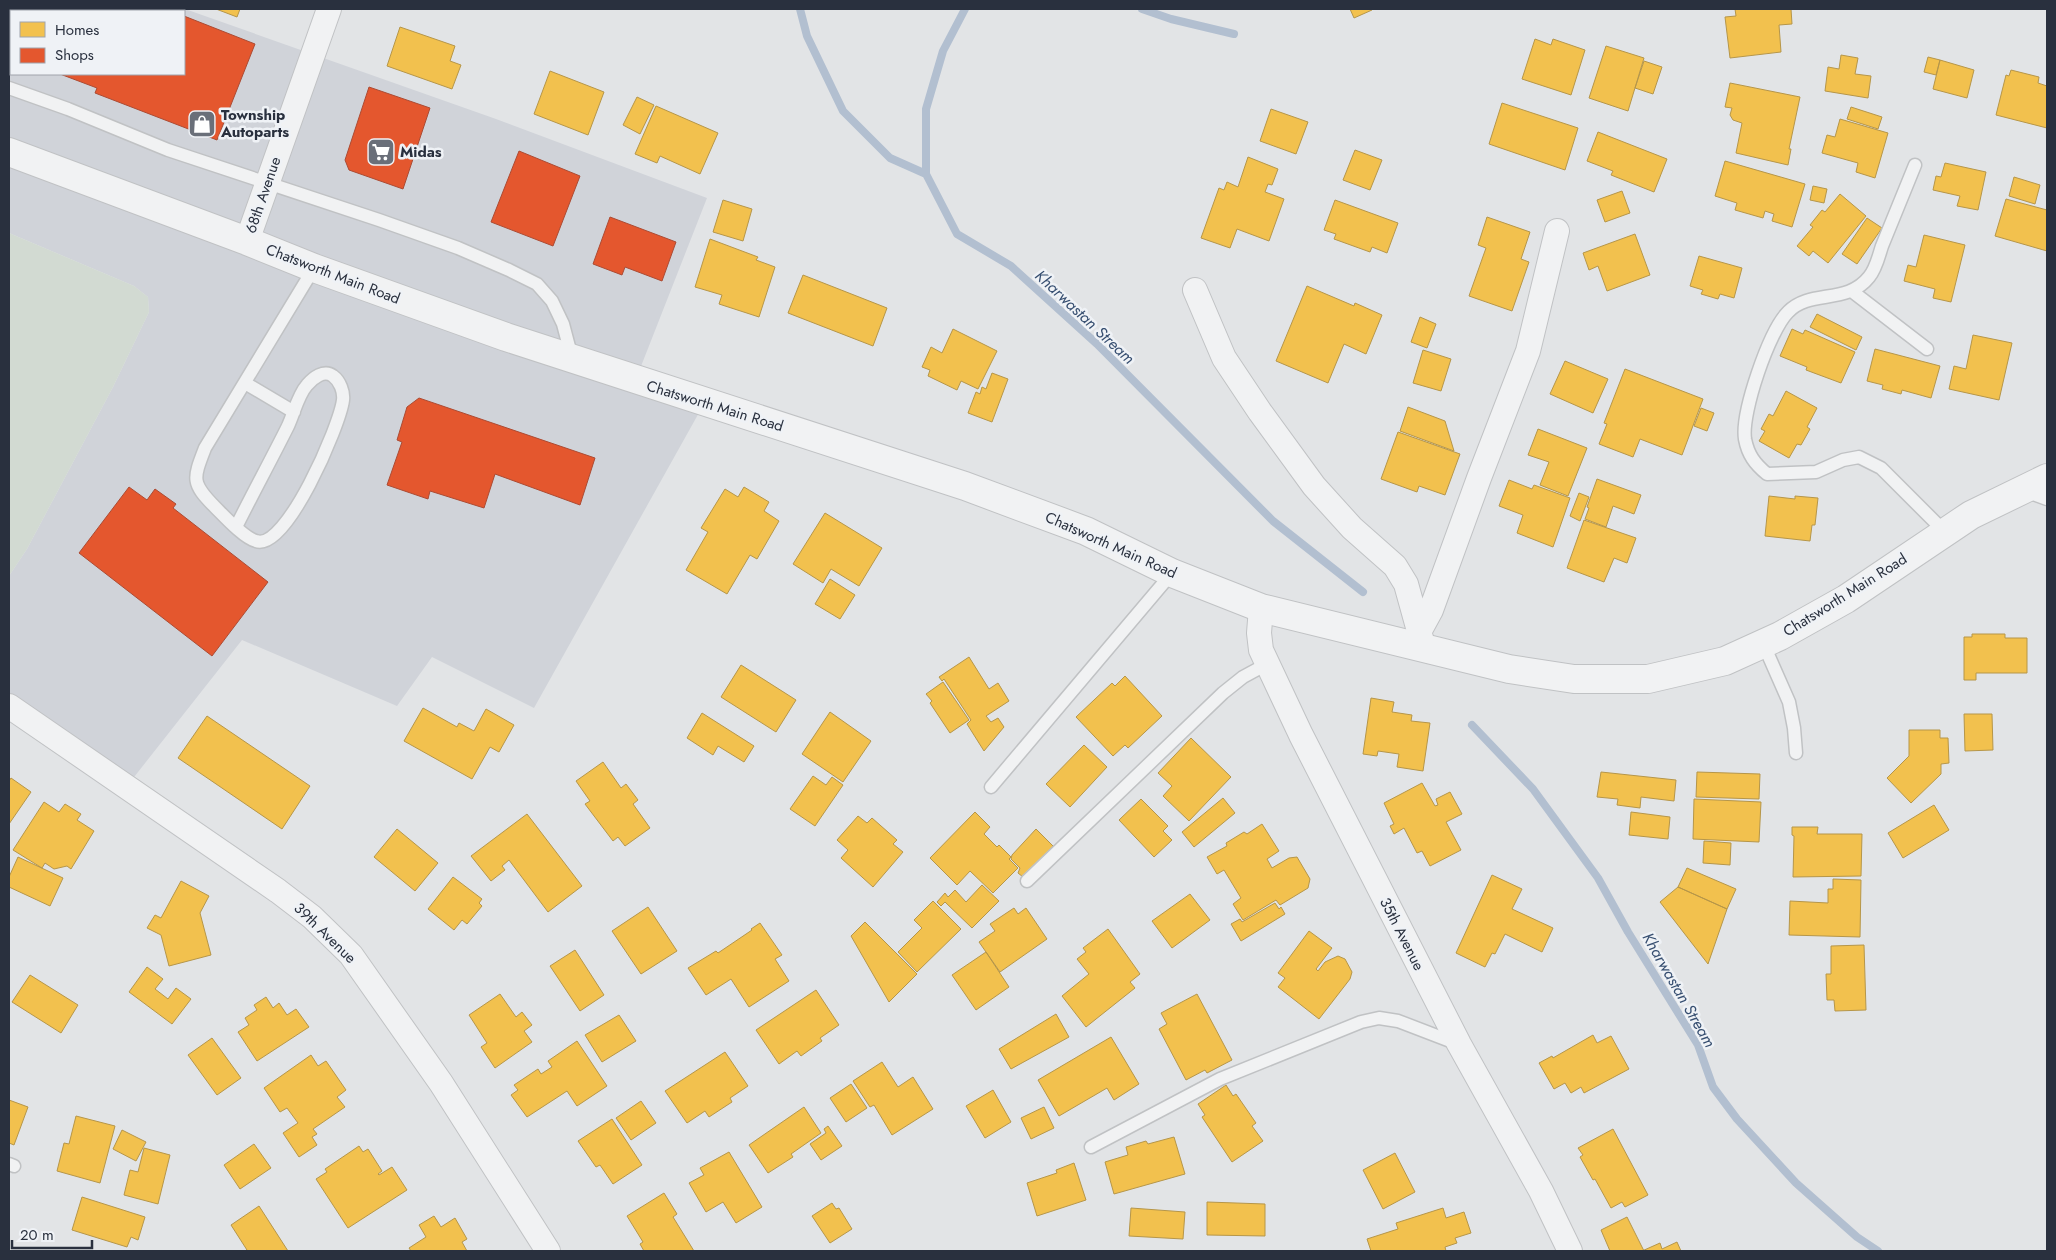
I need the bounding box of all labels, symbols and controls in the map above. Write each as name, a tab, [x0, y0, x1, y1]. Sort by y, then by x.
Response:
legend	[10, 10, 185, 75]
text: Homes	[55, 19, 99, 41]
text: Shops	[55, 44, 94, 66]
place label: Township Autoparts	[220, 104, 289, 143]
shop icon: Township Autoparts	[187, 109, 217, 139]
supermarket icon: Midas	[366, 137, 396, 167]
place label: Midas	[400, 141, 442, 163]
street label: 68th Avenue	[240, 154, 286, 236]
street label: Chatsworth Main Road	[263, 238, 403, 310]
water label: Kharwastan Stream	[1030, 265, 1140, 369]
street label: Chatsworth Main Road	[644, 375, 786, 437]
street label: Chatsworth Main Road	[1042, 506, 1180, 584]
street label: Chatsworth Main Road	[1779, 548, 1911, 642]
street label: 35th Avenue	[1374, 894, 1430, 975]
street label: 39th Avenue	[289, 897, 361, 969]
water label: Kharwastan Stream	[1637, 928, 1721, 1052]
scale bar	[12, 1218, 92, 1250]
text: 20 m	[20, 1224, 54, 1246]

